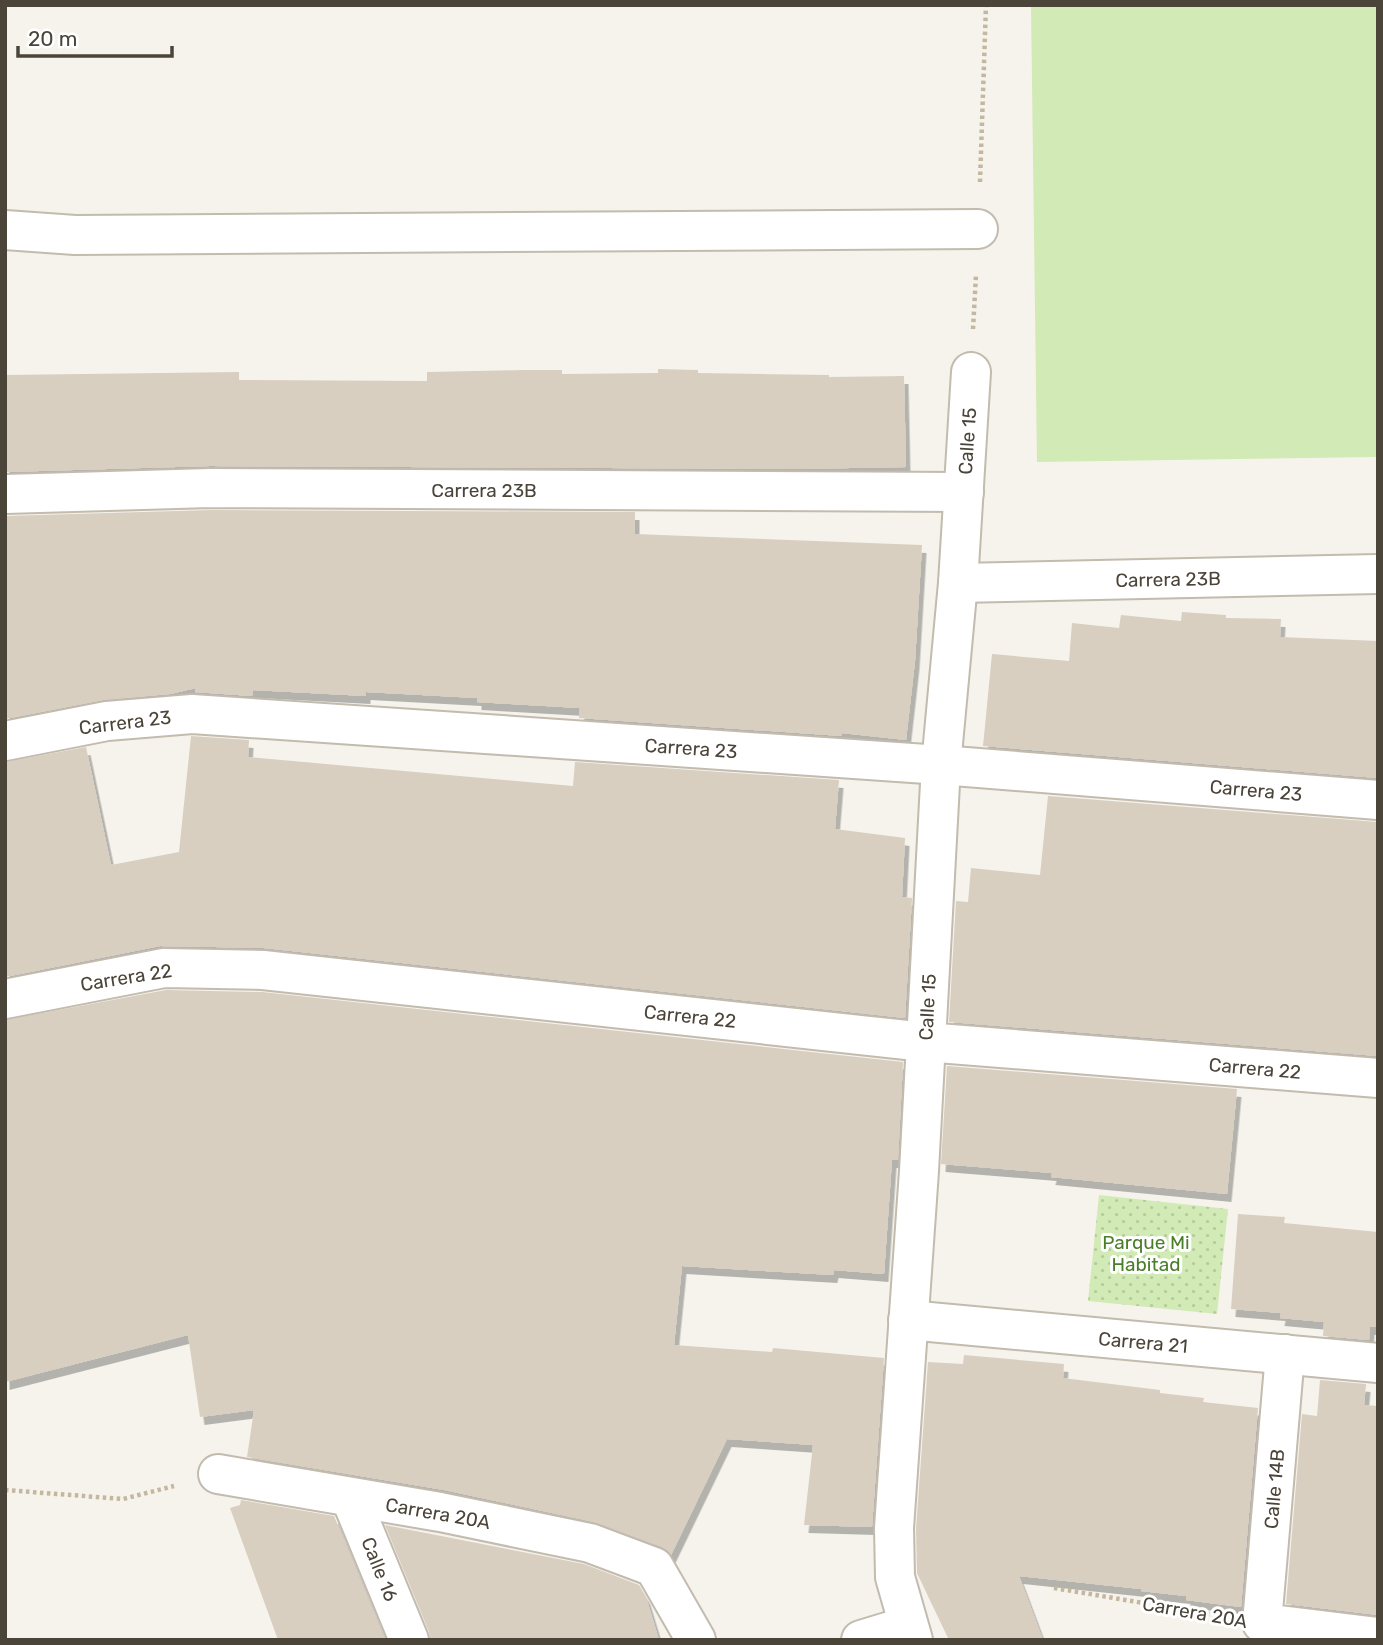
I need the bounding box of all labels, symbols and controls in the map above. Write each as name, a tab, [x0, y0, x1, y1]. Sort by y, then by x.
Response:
scale bar	[18, 14, 172, 58]
text: 20 m	[28, 26, 77, 51]
street label: Calle 15	[954, 407, 981, 475]
street label: Carrera 23B	[431, 479, 537, 502]
street label: Carrera 23B	[1115, 567, 1221, 592]
street label: Carrera 23	[78, 705, 173, 740]
street label: Carrera 23	[644, 734, 738, 763]
street label: Carrera 23	[1209, 775, 1303, 806]
street label: Carrera 22	[79, 959, 174, 996]
street label: Calle 15	[914, 973, 941, 1041]
street label: Carrera 22	[643, 1000, 737, 1033]
street label: Carrera 22	[1208, 1053, 1302, 1084]
park label: Parque Mi Habitad	[1102, 1231, 1190, 1276]
street label: Carrera 21	[1097, 1327, 1189, 1358]
street label: Calle 14B	[1260, 1448, 1289, 1530]
street label: Carrera 20A	[384, 1493, 492, 1534]
street label: Calle 16	[356, 1534, 403, 1605]
street label: Carrera 20A	[1141, 1592, 1249, 1633]

